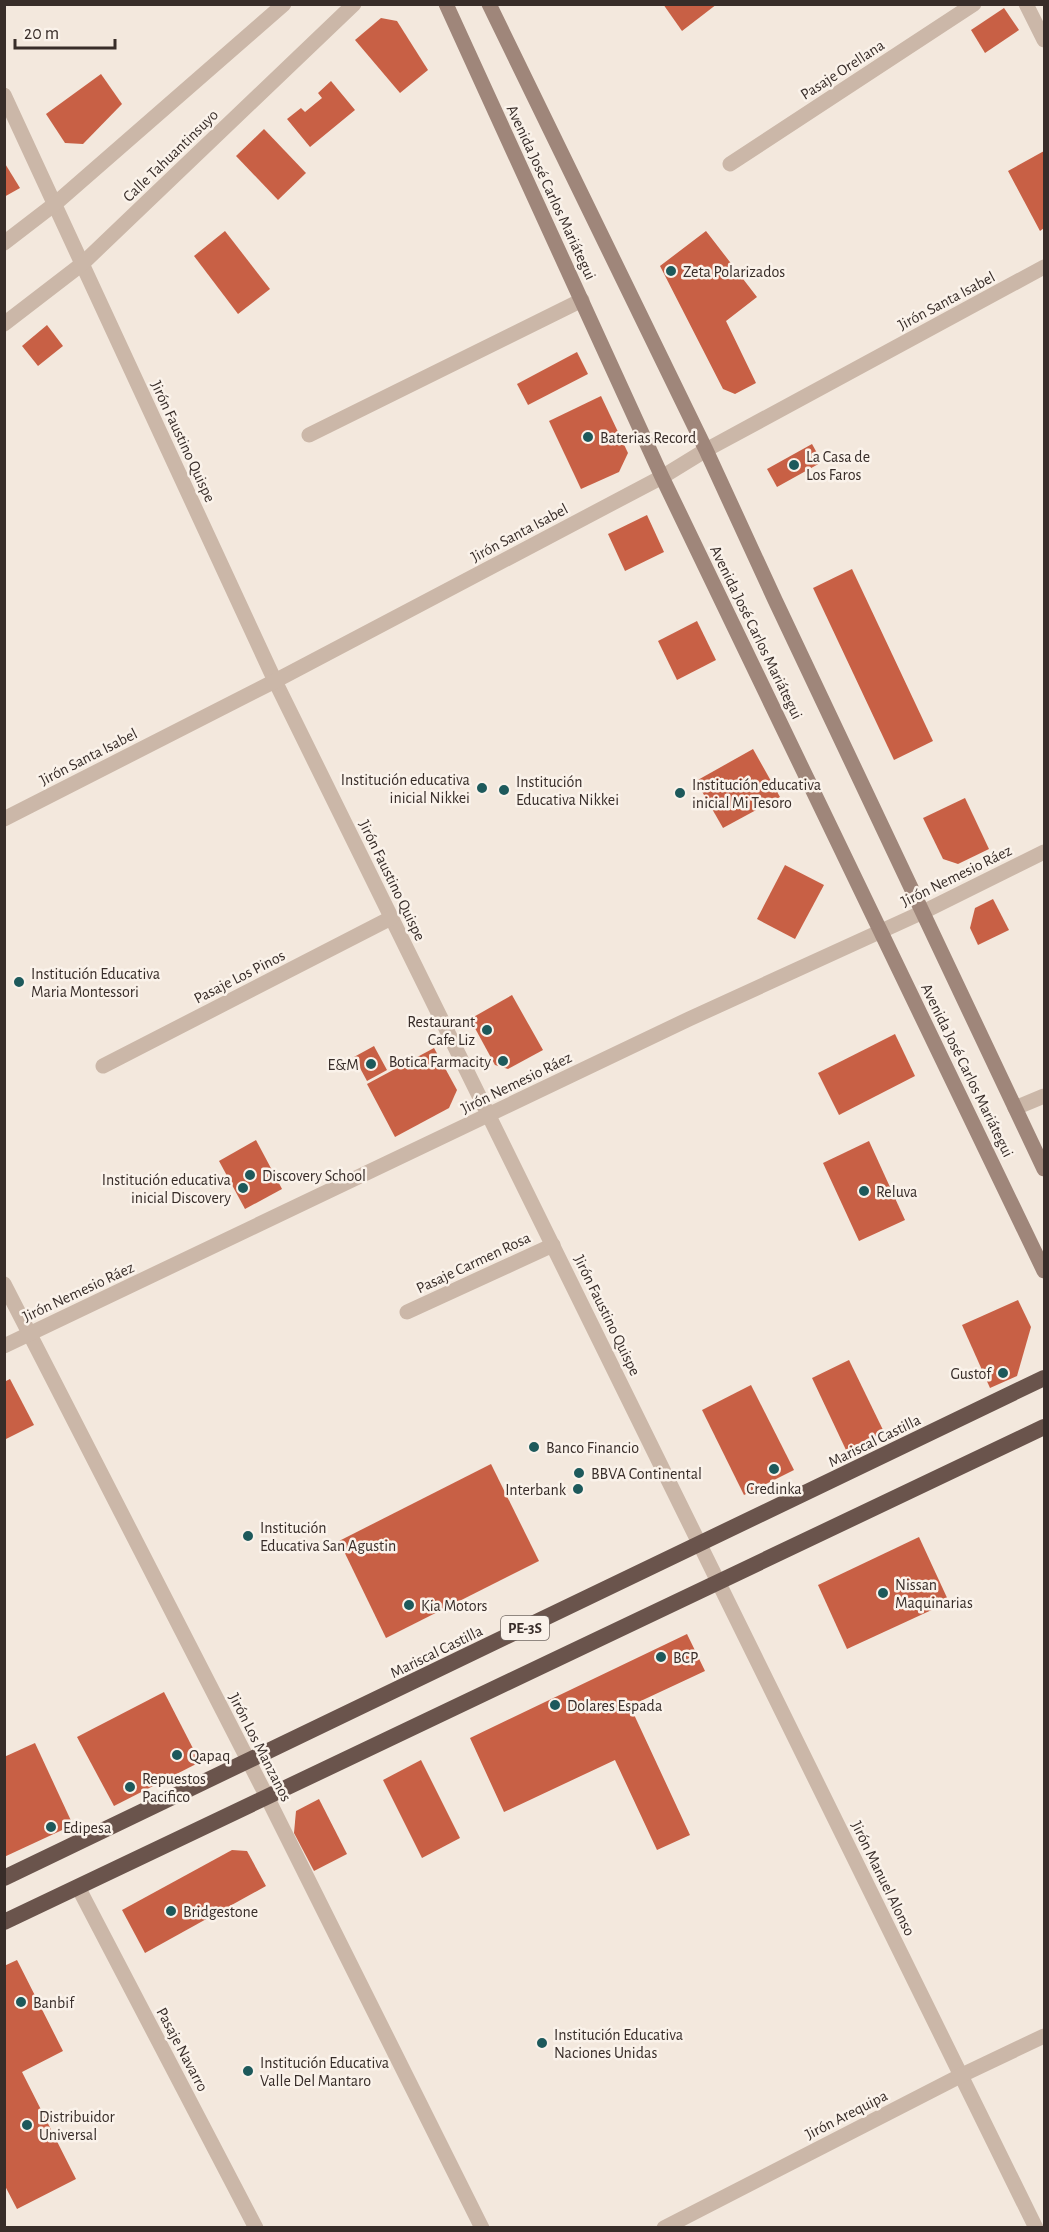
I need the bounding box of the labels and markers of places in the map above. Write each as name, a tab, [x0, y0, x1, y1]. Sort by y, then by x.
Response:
marker: Zeta Polarizados	[664, 264, 678, 278]
place label: Zeta Polarizados	[683, 264, 785, 280]
marker: Baterias Record	[581, 430, 595, 444]
place label: Baterias Record	[600, 430, 696, 446]
place label: La Casa de Los Faros	[806, 449, 870, 483]
marker: La Casa de Los Faros	[787, 458, 801, 472]
place label: Institución educativa inicial Nikkei	[341, 772, 470, 806]
place label: Institución Educativa Nikkei	[516, 774, 619, 808]
place label: Institución educativa inicial Mi Tesoro	[692, 777, 821, 811]
marker: Institución educativa inicial Nikkei	[475, 781, 489, 795]
marker: Institución Educativa Nikkei	[497, 783, 511, 797]
marker: Institución educativa inicial Mi Tesoro	[673, 786, 687, 800]
place label: Institución Educativa Maria Montessori	[31, 966, 160, 1000]
marker: Institución Educativa Maria Montessori	[12, 975, 26, 989]
place label: Restaurant Cafe Liz	[407, 1014, 475, 1048]
marker: Restaurant Cafe Liz	[480, 1023, 494, 1037]
place label: Botica Farmacity	[389, 1054, 491, 1071]
marker: Botica Farmacity	[496, 1054, 510, 1068]
place label: E&M	[328, 1057, 359, 1073]
marker: E&M	[364, 1057, 378, 1071]
marker: Discovery School	[243, 1168, 257, 1182]
place label: Discovery School	[262, 1168, 366, 1185]
place label: Institución educativa inicial Discovery	[102, 1172, 231, 1207]
marker: Institución educativa inicial Discovery	[236, 1181, 250, 1195]
marker: Reluva	[857, 1184, 871, 1198]
place label: Reluva	[876, 1184, 918, 1200]
place label: Gustof	[950, 1366, 992, 1382]
marker: Gustof	[996, 1366, 1010, 1380]
marker: Banco Financio	[527, 1440, 541, 1454]
place label: Banco Financio	[546, 1440, 639, 1456]
marker: Credinka	[767, 1462, 781, 1476]
marker: BBVA Continental	[572, 1466, 586, 1480]
place label: BBVA Continental	[591, 1466, 702, 1482]
place label: Credinka	[746, 1481, 802, 1497]
place label: Interbank	[505, 1482, 567, 1498]
marker: Interbank	[571, 1482, 585, 1496]
place label: Institución Educativa San Agustin	[260, 1520, 396, 1554]
marker: Institución Educativa San Agustin	[241, 1529, 255, 1543]
place label: Nissan Maquinarias	[895, 1577, 973, 1611]
marker: Nissan Maquinarias	[876, 1586, 890, 1600]
marker: Kia Motors	[402, 1598, 416, 1612]
place label: Kia Motors	[421, 1598, 488, 1614]
marker: BCP	[654, 1650, 668, 1664]
place label: BCP	[673, 1650, 698, 1666]
marker: Dolares Espada	[548, 1698, 562, 1712]
place label: Dolares Espada	[567, 1698, 662, 1714]
marker: Qapaq	[170, 1748, 184, 1762]
place label: Qapaq	[189, 1748, 230, 1765]
place label: Repuestos Pacifico	[142, 1771, 206, 1805]
marker: Repuestos Pacifico	[123, 1780, 137, 1794]
marker: Edipesa	[44, 1820, 58, 1834]
place label: Edipesa	[63, 1820, 111, 1836]
marker: Bridgestone	[164, 1904, 178, 1918]
place label: Bridgestone	[183, 1904, 258, 1920]
marker: Banbif	[14, 1995, 28, 2009]
place label: Banbif	[33, 1995, 75, 2011]
place label: Institución Educativa Naciones Unidas	[554, 2027, 683, 2061]
marker: Institución Educativa Naciones Unidas	[535, 2036, 549, 2050]
place label: Institución Educativa Valle Del Mantaro	[260, 2055, 389, 2089]
marker: Institución Educativa Valle Del Mantaro	[241, 2064, 255, 2078]
place label: Distribuidor Universal	[39, 2109, 116, 2143]
marker: Distribuidor Universal	[20, 2118, 34, 2132]

